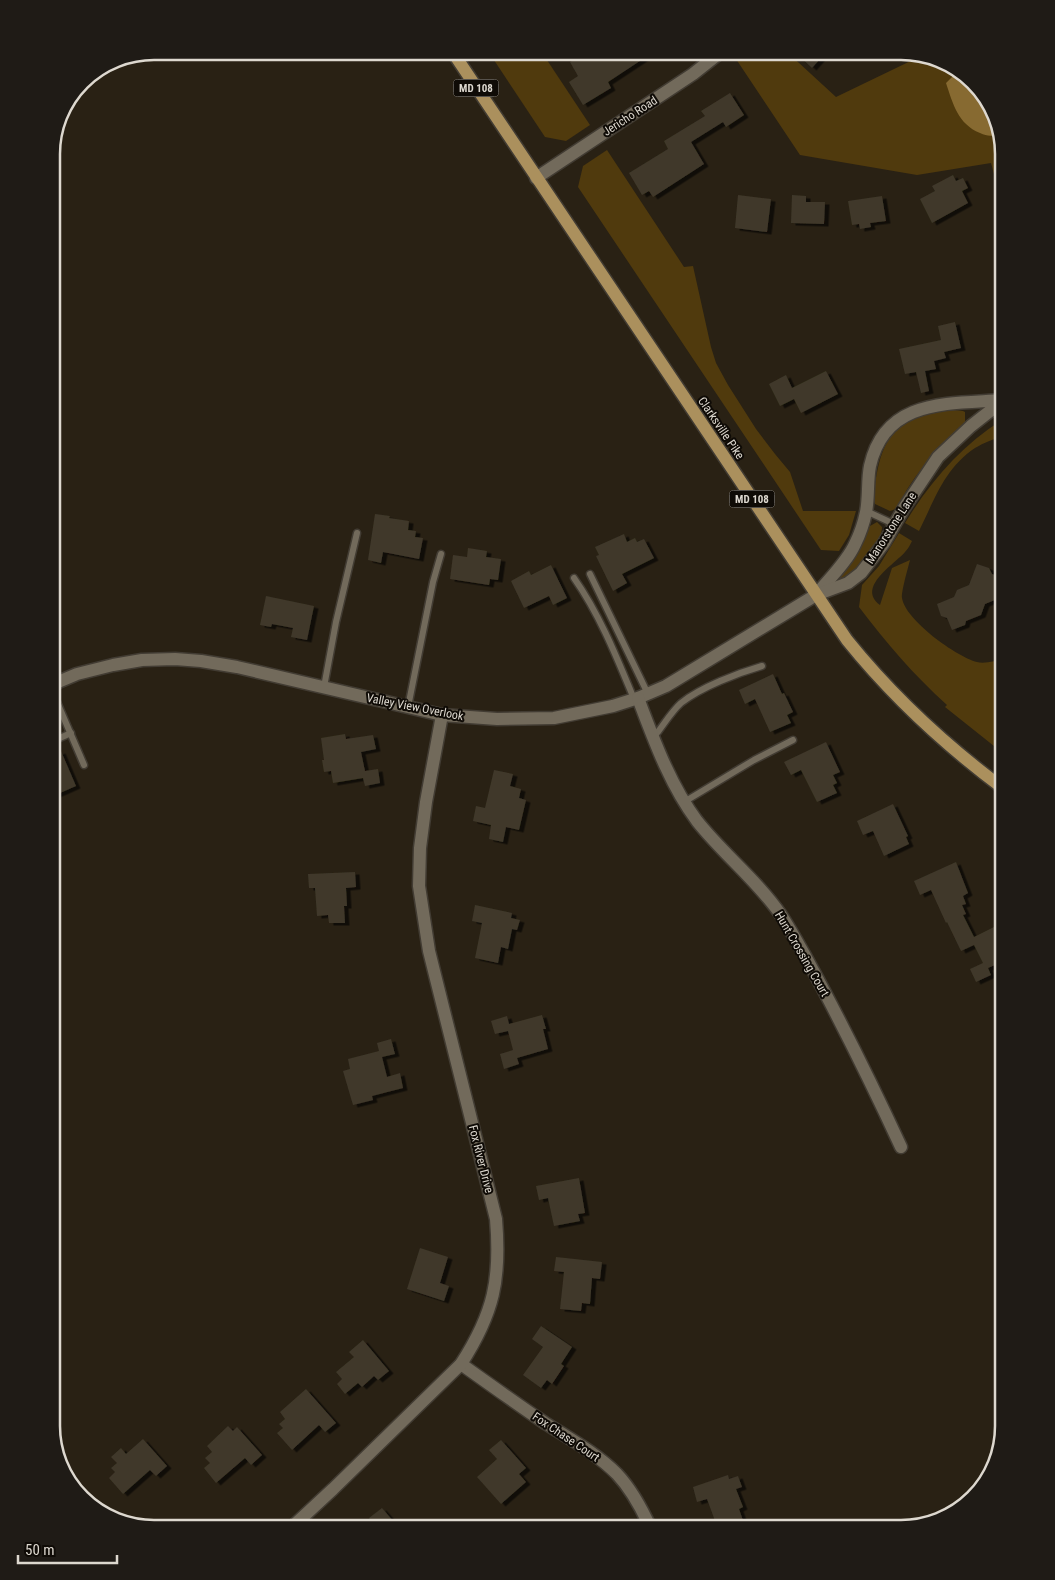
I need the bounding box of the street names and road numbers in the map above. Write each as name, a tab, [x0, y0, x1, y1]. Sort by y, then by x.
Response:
road number: MD 108	[454, 80, 498, 96]
street label: Jericho Road	[600, 93, 660, 139]
street label: Clarksville Pike	[695, 394, 747, 462]
street label: Manorstone Lane	[863, 489, 919, 566]
road number: MD 108	[730, 490, 774, 508]
street label: Valley View Overlook	[365, 691, 465, 723]
street label: Hunt Crossing Court	[772, 909, 832, 999]
street label: Fox River Drive	[466, 1123, 496, 1195]
street label: Fox Chase Court	[530, 1409, 603, 1465]

